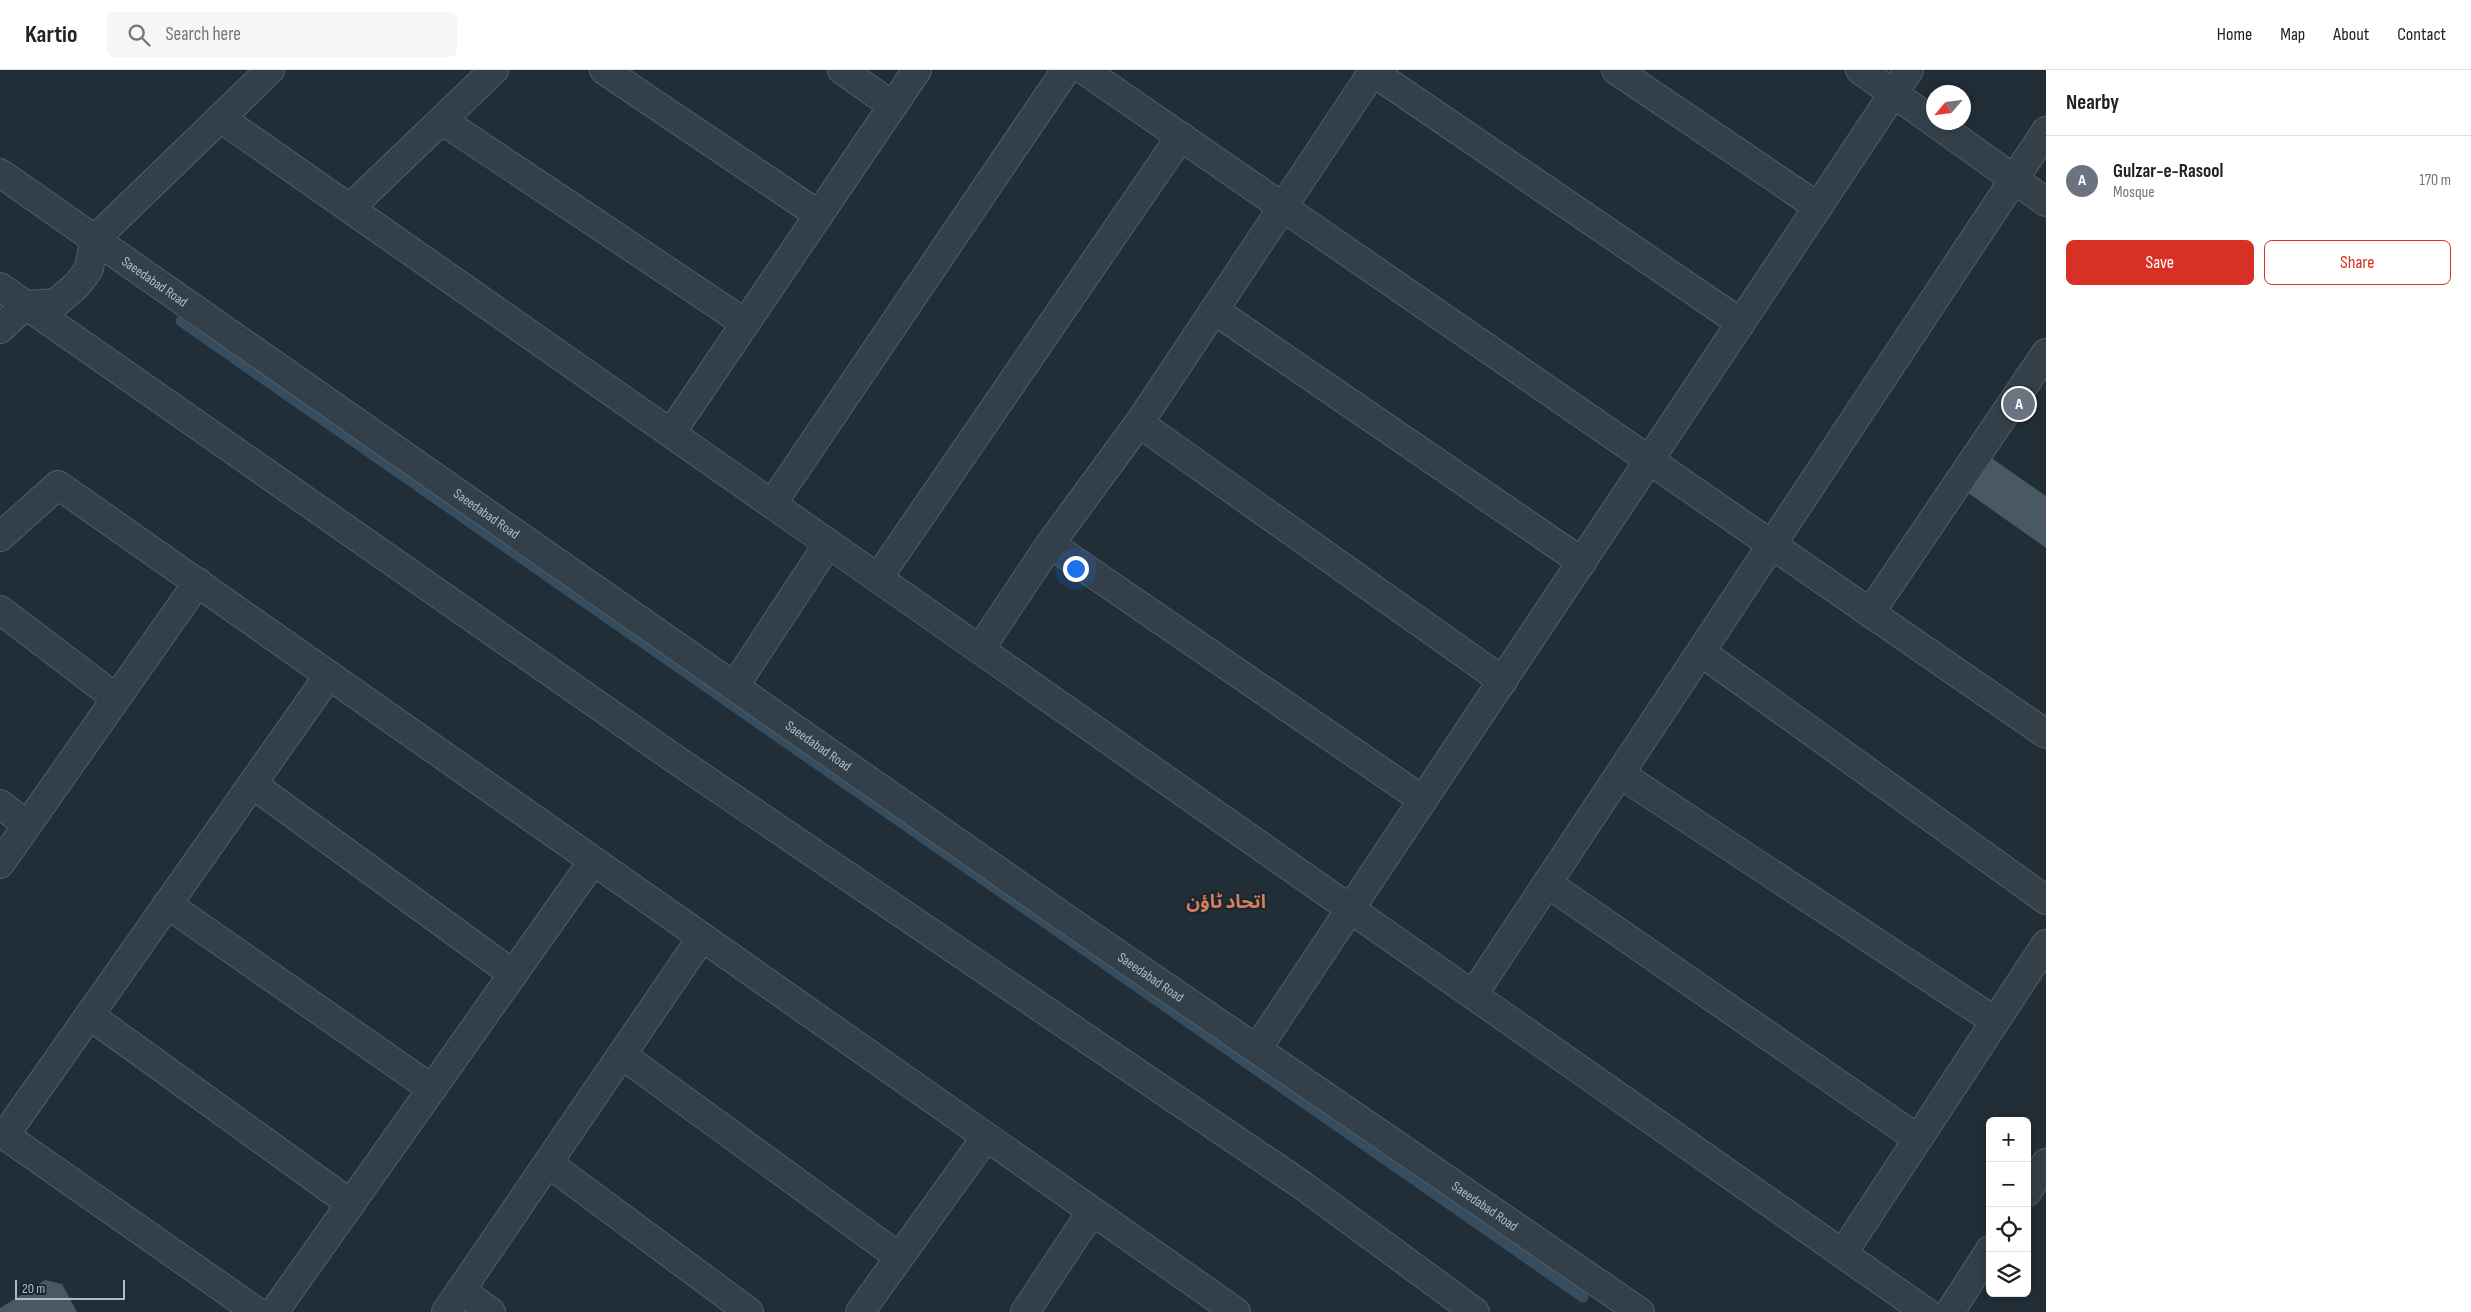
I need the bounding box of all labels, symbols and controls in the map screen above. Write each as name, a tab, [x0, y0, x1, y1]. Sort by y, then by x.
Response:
search box	[107, 12, 457, 57]
text: Kartio	[25, 20, 77, 49]
icon: search	[125, 21, 153, 49]
text: Search here	[165, 23, 241, 46]
text: Home	[2217, 24, 2252, 45]
text: Map	[2280, 24, 2305, 45]
text: About	[2333, 24, 2369, 45]
text: Contact	[2397, 24, 2446, 45]
north arrow	[1926, 85, 1971, 130]
text: Nearby	[2066, 90, 2119, 115]
text: Gulzar-e-Rasool	[2113, 160, 2223, 183]
text: A	[2078, 171, 2086, 190]
text: 170 m	[2419, 171, 2451, 190]
text: Mosque	[2113, 183, 2155, 202]
button: Save	[2066, 240, 2254, 285]
button: Share	[2264, 240, 2451, 285]
street label: Saeedabad Road	[118, 253, 191, 311]
pin: A	[2003, 385, 2035, 423]
street label: Saeedabad Road	[450, 485, 523, 543]
your location	[1063, 556, 1089, 582]
street label: Saeedabad Road	[782, 717, 855, 775]
district label: اتحاد ٹاؤن	[1186, 891, 1266, 914]
street label: Saeedabad Road	[1114, 949, 1187, 1006]
map controls	[1986, 1117, 2031, 1297]
button: +	[1986, 1117, 2031, 1162]
button: −	[1986, 1162, 2031, 1207]
street label: Saeedabad Road	[1448, 1178, 1521, 1235]
button: locate	[1986, 1207, 2031, 1252]
button: layers	[1986, 1252, 2031, 1297]
scale bar	[15, 1277, 125, 1300]
text: 20 m	[22, 1280, 45, 1297]

